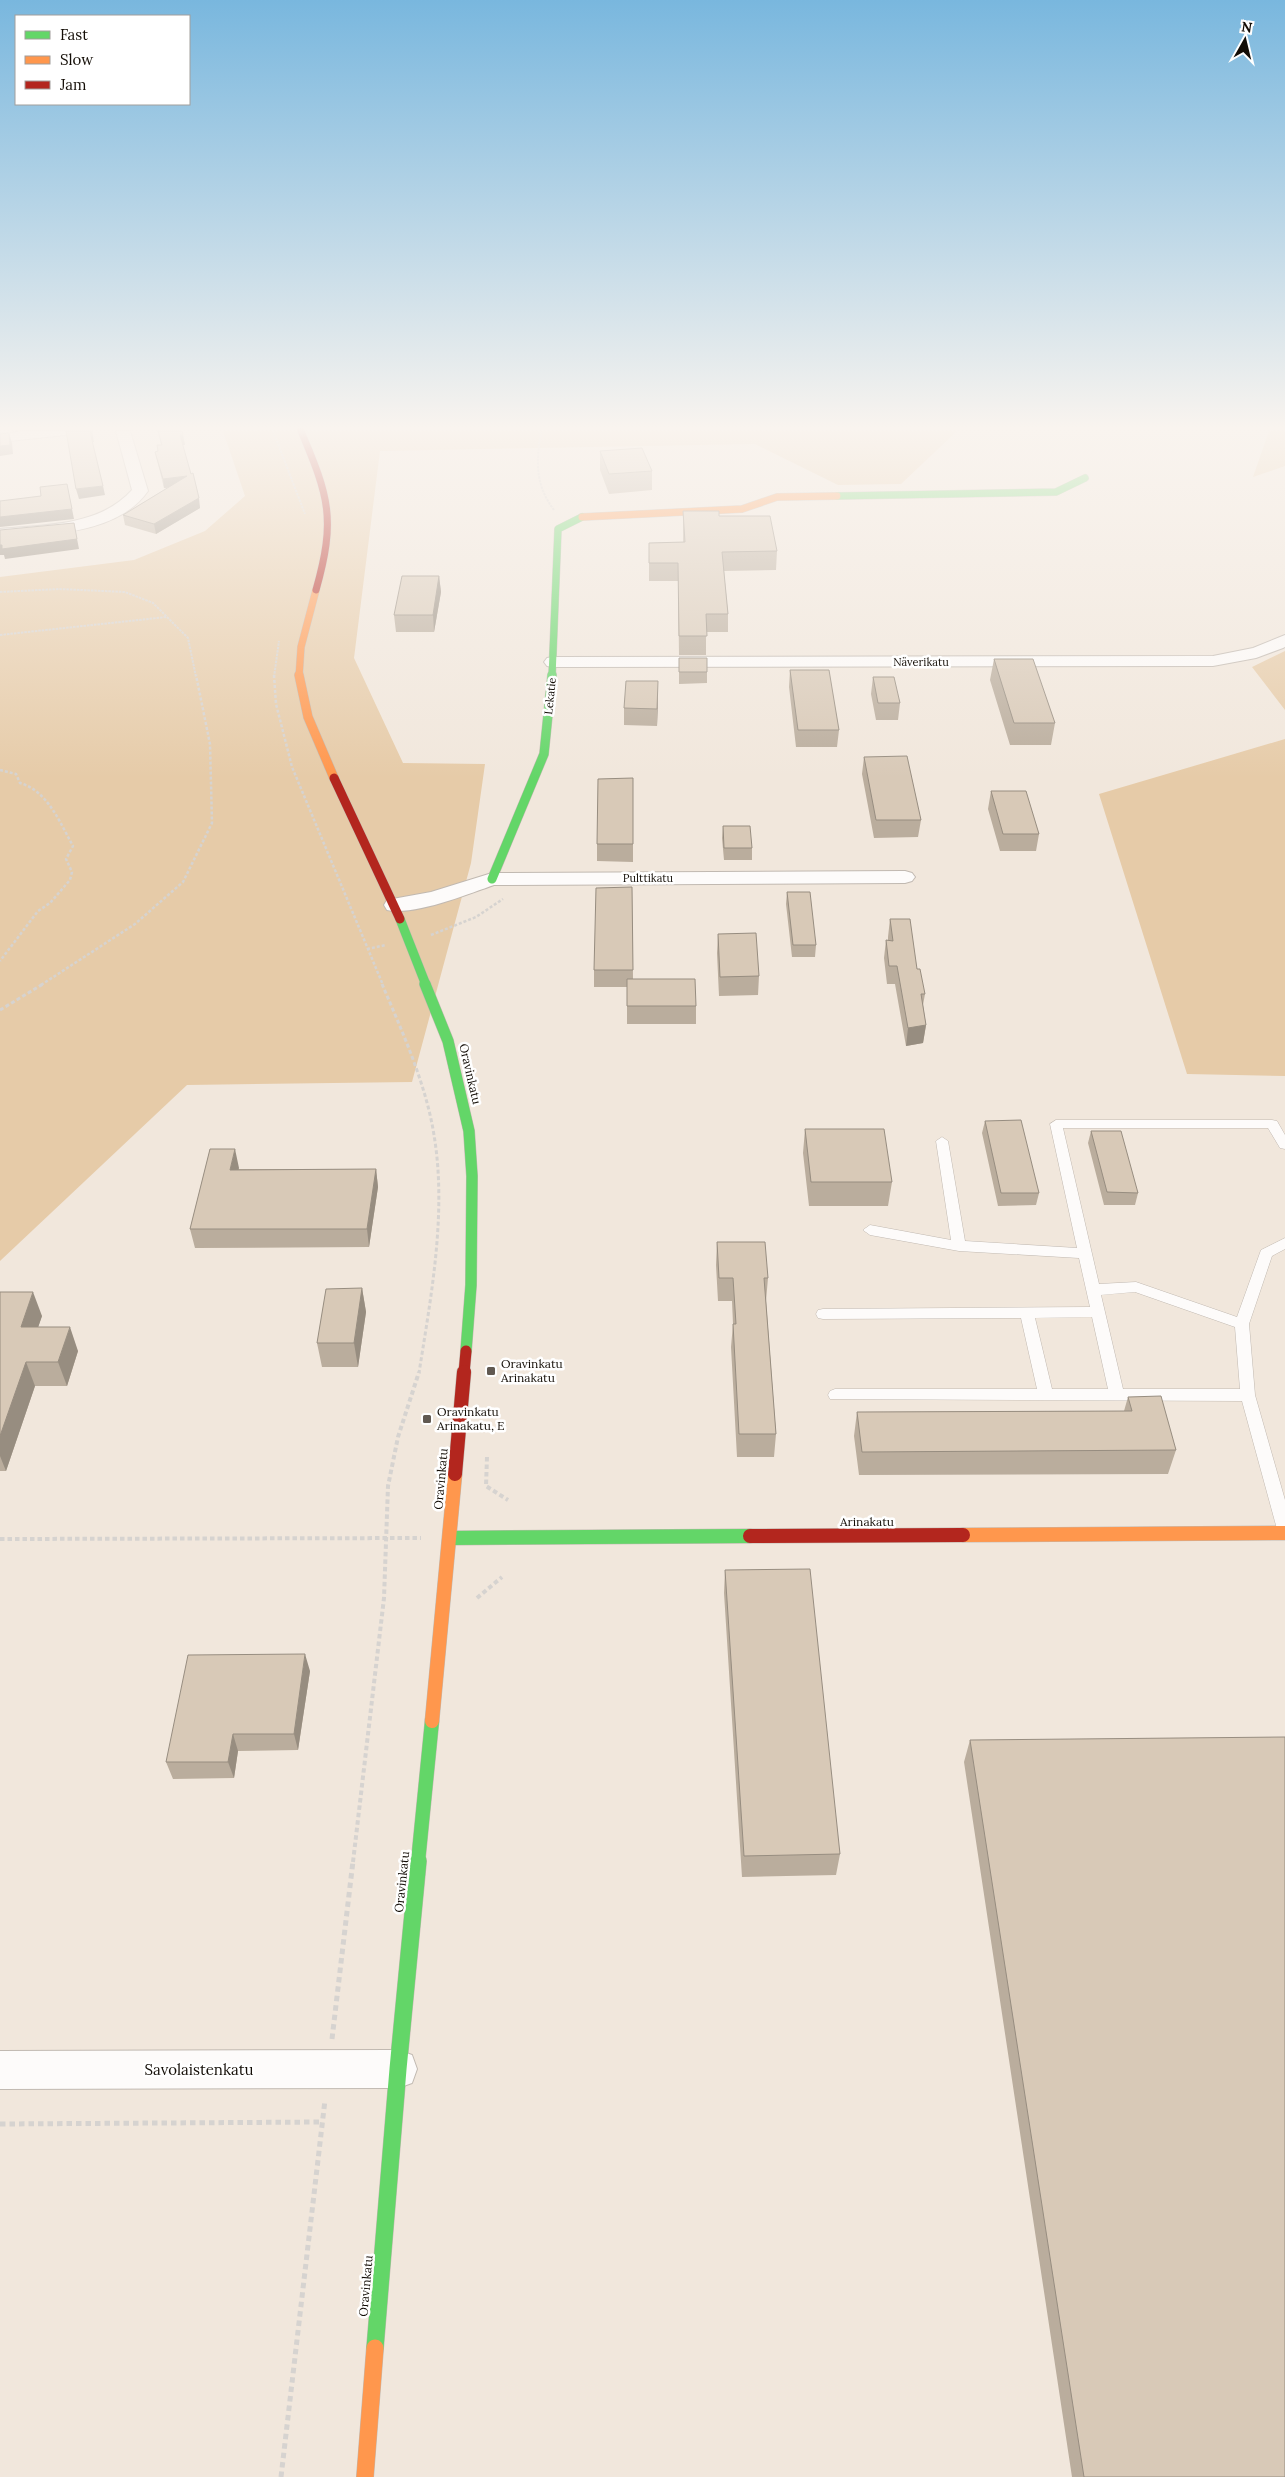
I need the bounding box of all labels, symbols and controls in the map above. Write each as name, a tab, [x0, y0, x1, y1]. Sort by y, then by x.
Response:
legend	[15, 15, 190, 105]
north arrow	[1220, 15, 1270, 65]
text: N	[1240, 17, 1254, 37]
text: Fast	[60, 25, 88, 44]
text: Slow	[60, 50, 93, 69]
text: Jam	[59, 75, 87, 94]
street label: Näverikatu	[893, 655, 949, 669]
street label: Lekatie	[541, 677, 559, 715]
street label: Pulttikatu	[623, 871, 674, 885]
street label: Oravinkatu	[456, 1042, 485, 1106]
place label: Oravinkatu Arinakatu	[500, 1356, 563, 1385]
marker: Oravinkatu Arinakatu	[485, 1365, 497, 1377]
place label: Oravinkatu Arinakatu, E	[436, 1404, 505, 1433]
marker: Oravinkatu Arinakatu, E	[421, 1413, 433, 1425]
street label: Oravinkatu	[430, 1448, 451, 1510]
street label: Arinakatu	[839, 1514, 894, 1529]
street label: Oravinkatu	[391, 1850, 412, 1913]
street label: Savolaistenkatu	[145, 2060, 253, 2079]
street label: Oravinkatu	[355, 2255, 376, 2317]

